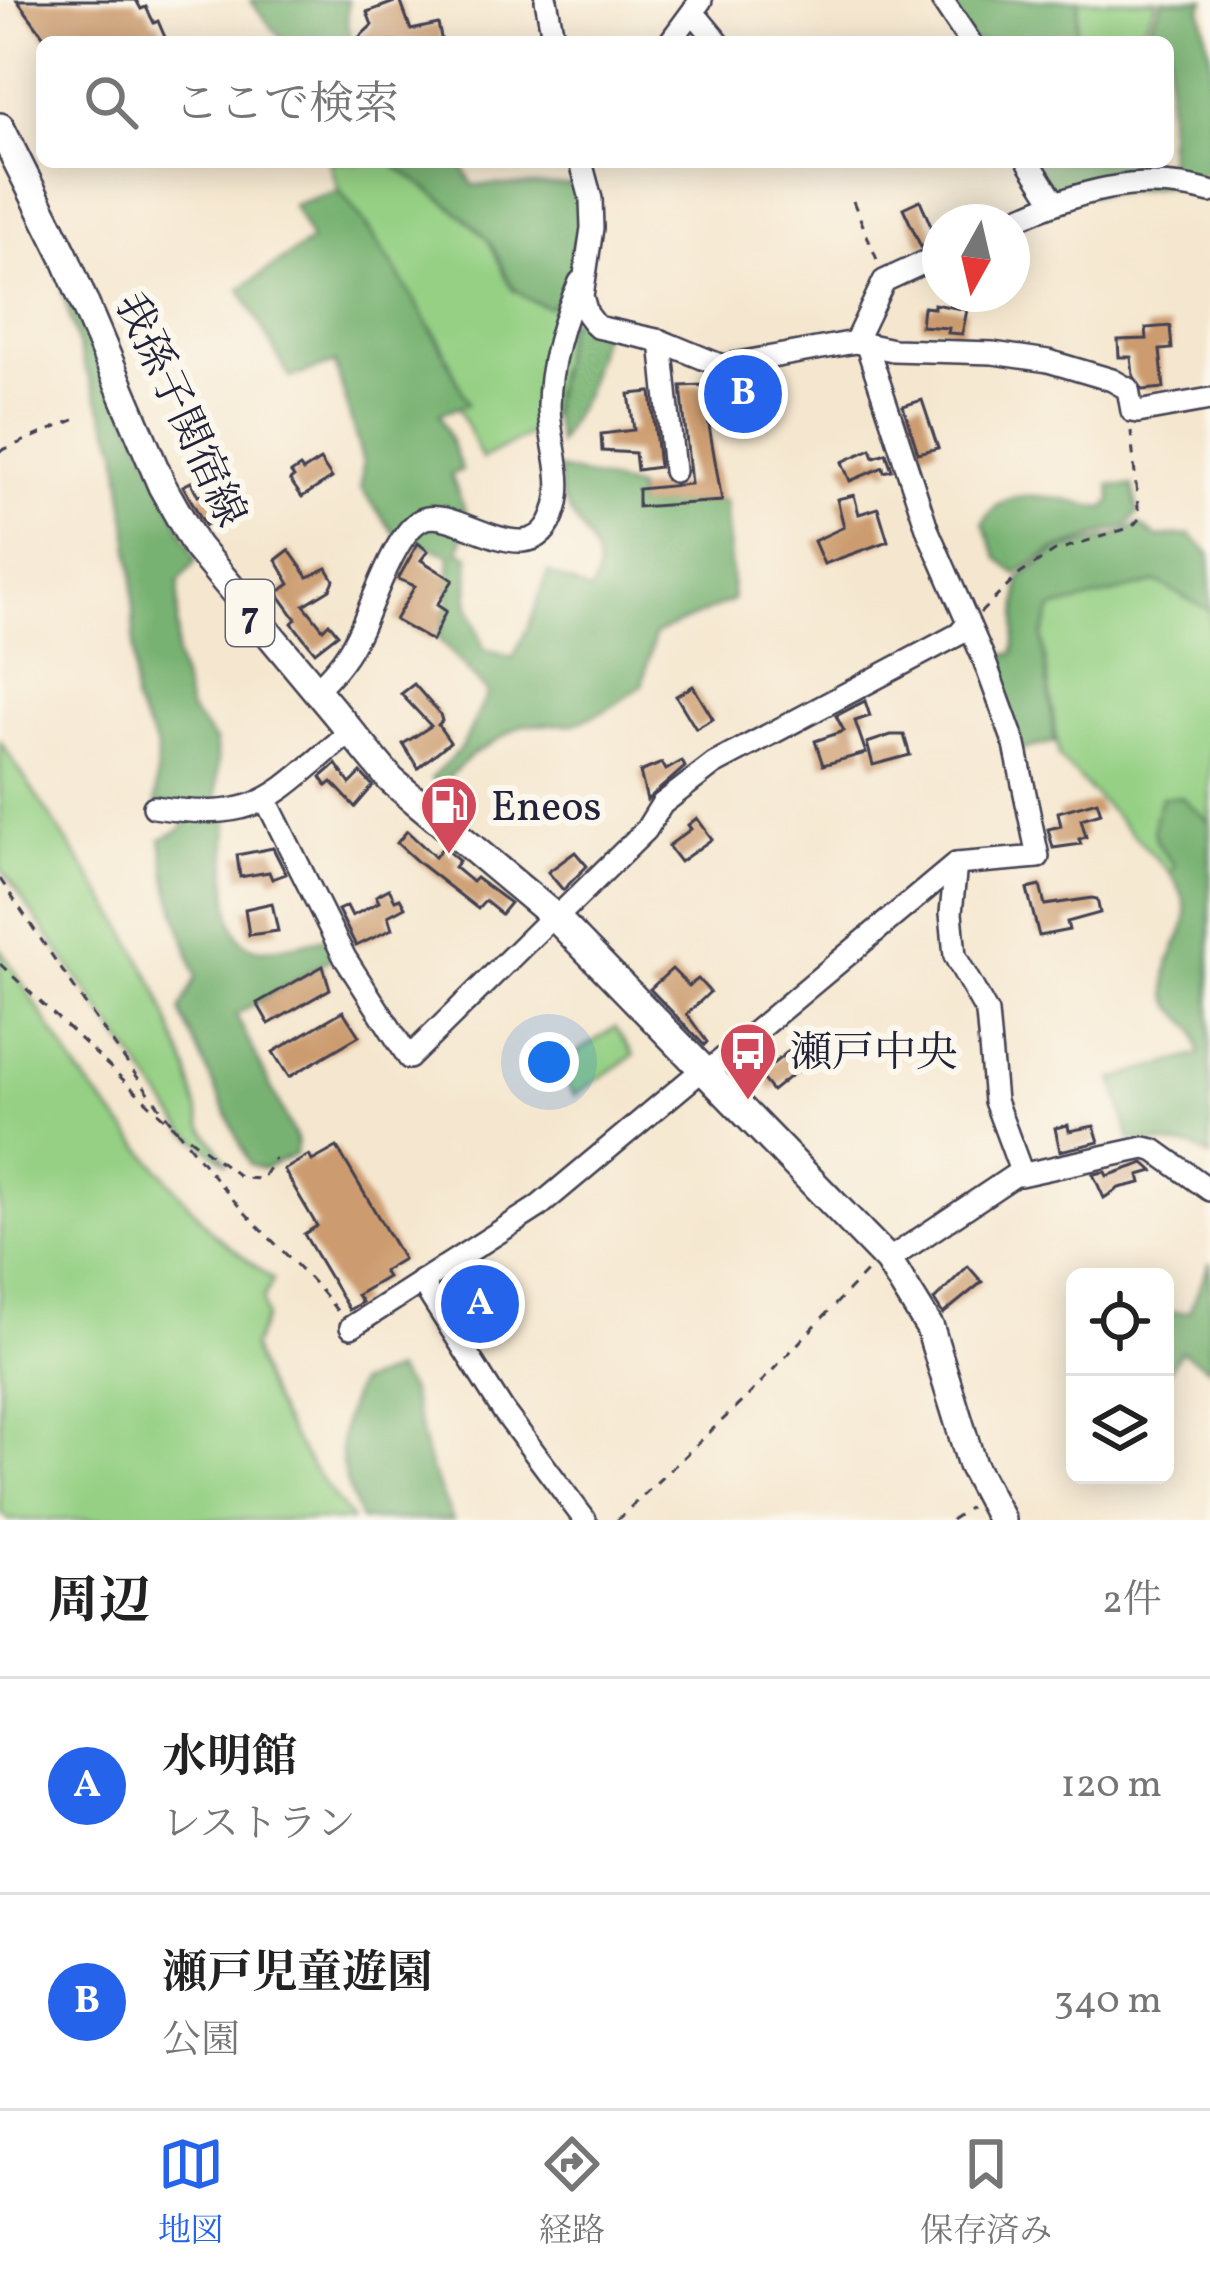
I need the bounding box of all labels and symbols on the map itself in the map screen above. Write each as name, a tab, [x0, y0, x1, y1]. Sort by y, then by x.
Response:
north arrow	[922, 204, 1030, 312]
street label: 我孫子関宿線	[98, 284, 258, 538]
pin: B	[704, 349, 782, 439]
road number: 7	[226, 580, 274, 646]
fuel station icon: Eneos	[418, 774, 480, 856]
place label: Eneos	[491, 780, 602, 839]
bus stop icon: 瀬戸中央	[717, 1020, 779, 1102]
place label: 瀬戸中央	[790, 1026, 958, 1085]
your location	[519, 1032, 579, 1092]
pin: A	[441, 1259, 519, 1349]

